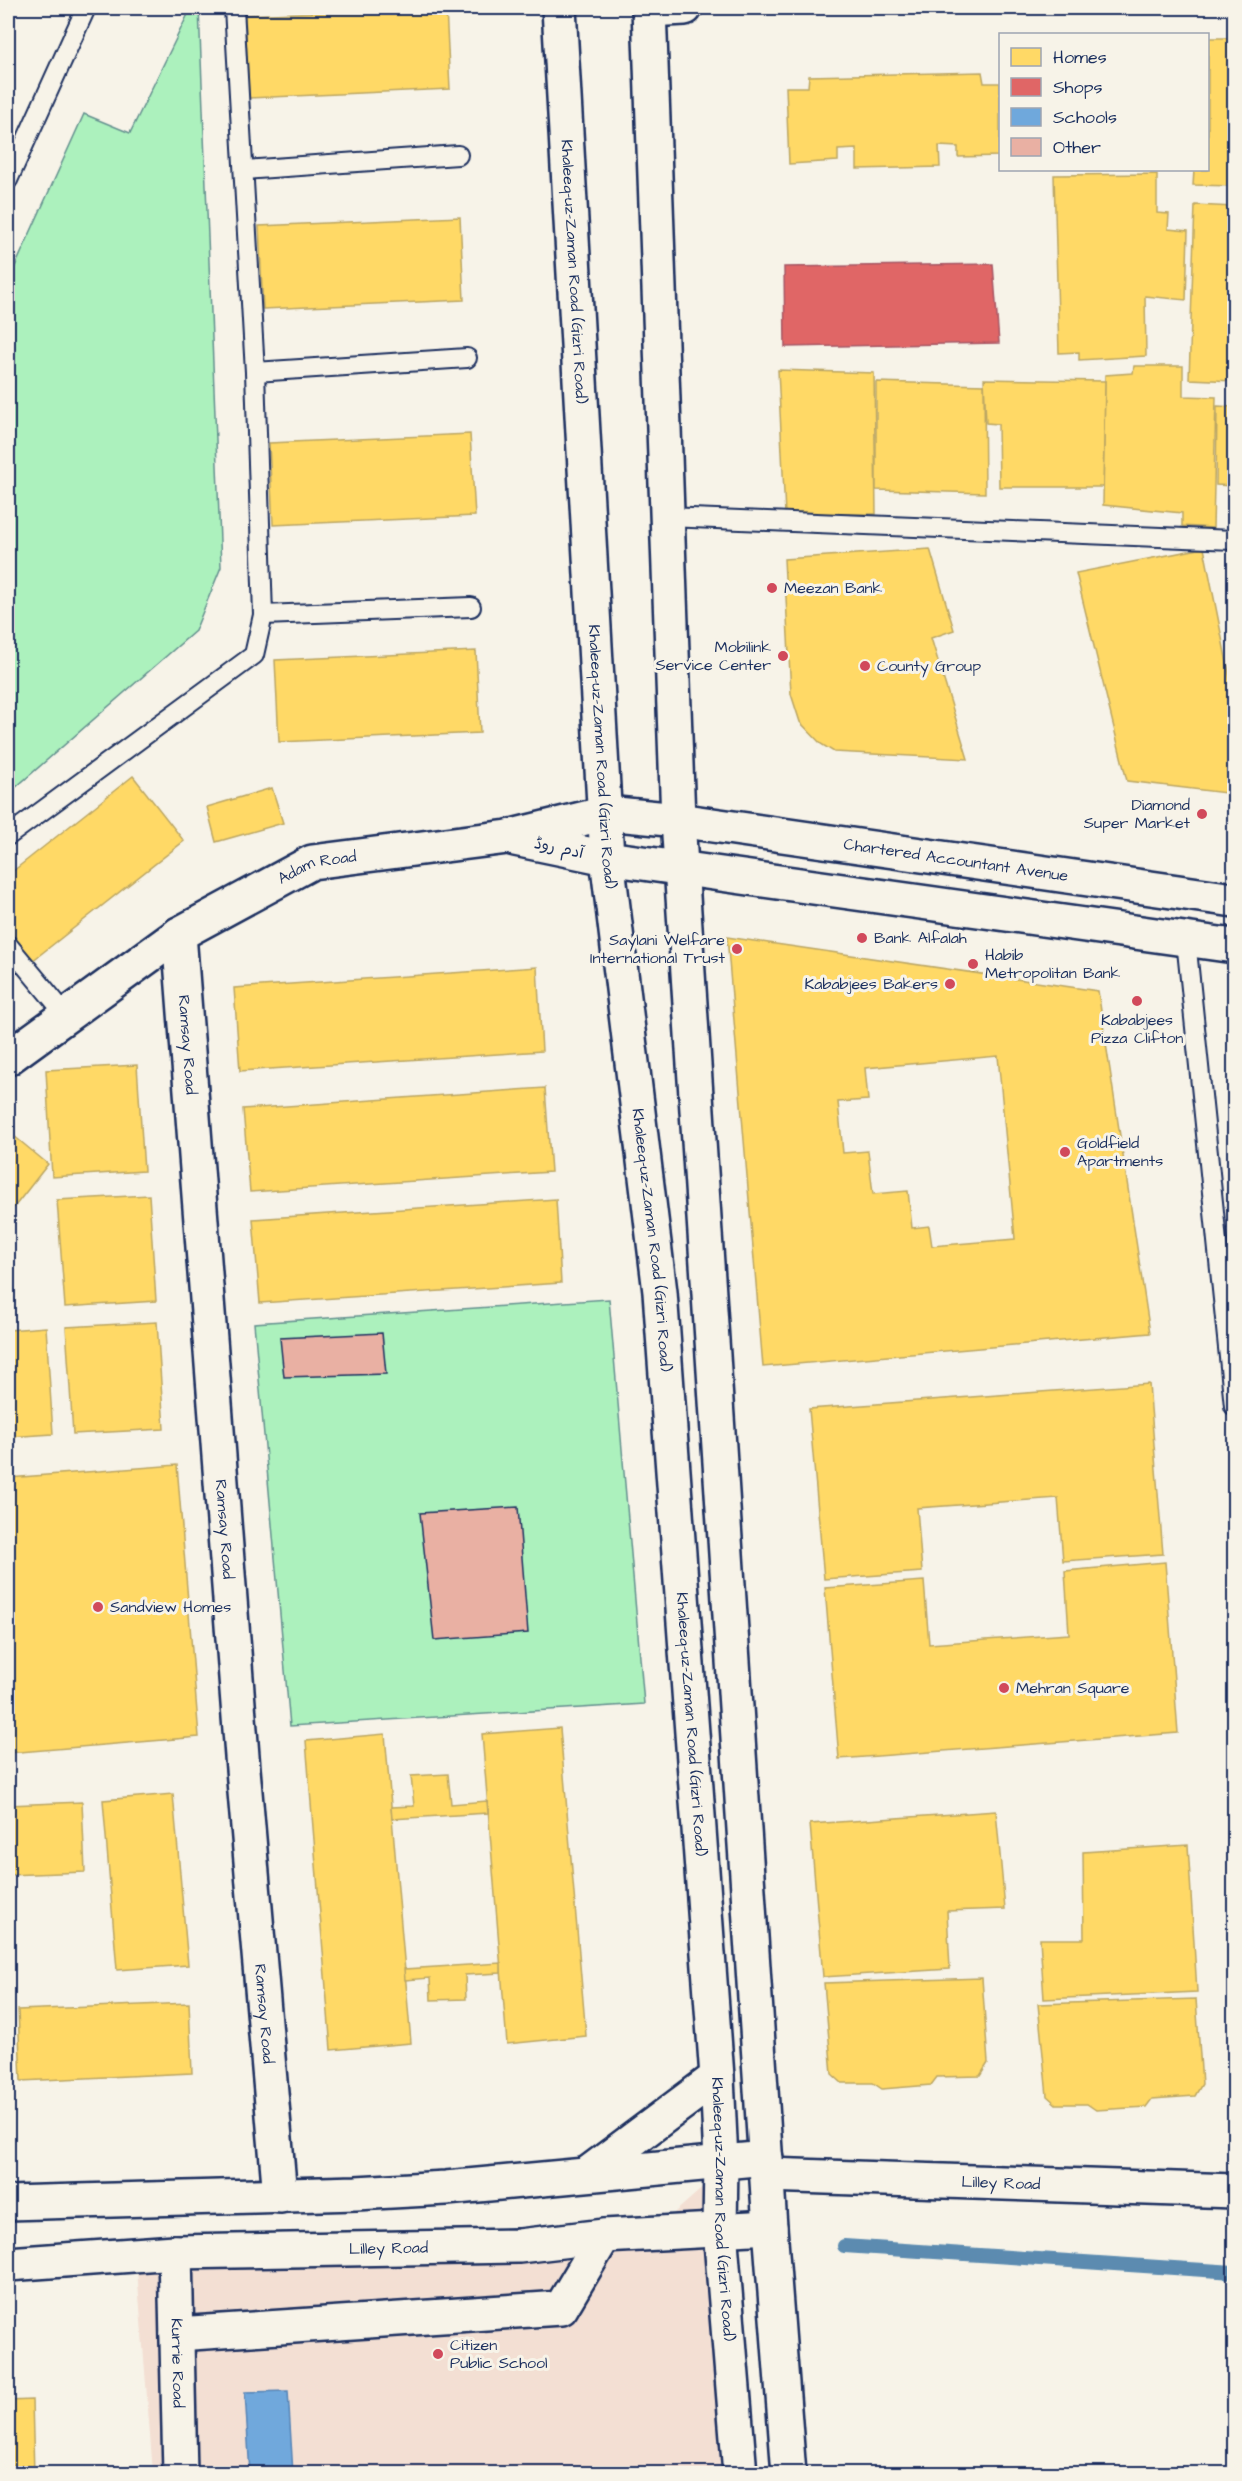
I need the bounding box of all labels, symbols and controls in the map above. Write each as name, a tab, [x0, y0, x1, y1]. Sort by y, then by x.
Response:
legend	[999, 33, 1209, 171]
text: Homes	[1053, 45, 1107, 70]
text: Shops	[1053, 75, 1103, 100]
text: Schools	[1053, 105, 1117, 130]
text: Other	[1053, 135, 1101, 160]
street label: Khaleeq-uz-Zaman Road (Gizri Road)	[555, 139, 592, 405]
place label: Meezan Bank	[784, 577, 883, 599]
marker: Meezan Bank	[765, 581, 779, 595]
street label: Khaleeq-uz-Zaman Road (Gizri Road)	[583, 624, 622, 891]
place label: Mobilink Service Center	[655, 636, 771, 676]
marker: Mobilink Service Center	[776, 649, 790, 663]
place label: County Group	[877, 655, 981, 678]
marker: County Group	[858, 659, 872, 673]
place label: Diamond Super Market	[1084, 794, 1191, 834]
marker: Diamond Super Market	[1195, 807, 1209, 821]
street label: آدم روڈ	[532, 832, 587, 865]
street label: Chartered Accountant Avenue	[842, 833, 1070, 887]
street label: Adam Road	[274, 845, 358, 890]
place label: Bank Alfalah	[874, 927, 967, 949]
place label: Saylani Welfare International Trust	[590, 929, 726, 969]
marker: Bank Alfalah	[855, 931, 869, 945]
marker: Saylani Welfare International Trust	[730, 942, 744, 956]
place label: Habib Metropolitan Bank	[985, 944, 1121, 984]
marker: Habib Metropolitan Bank	[966, 957, 980, 971]
place label: Kababjees Bakers	[805, 973, 938, 995]
marker: Kababjees Bakers	[943, 977, 957, 991]
street label: Ramsay Road	[173, 994, 202, 1095]
marker: Kababjees Pizza Clifton	[1130, 994, 1144, 1008]
place label: Kababjees Pizza Clifton	[1091, 1009, 1183, 1049]
street label: Khaleeq-uz-Zaman Road (Gizri Road)	[627, 1107, 677, 1373]
place label: Goldfield Apartments	[1077, 1132, 1163, 1172]
marker: Goldfield Apartments	[1058, 1145, 1072, 1159]
street label: Ramsay Road	[210, 1479, 239, 1580]
street label: Khaleeq-uz-Zaman Road (Gizri Road)	[671, 1591, 712, 1858]
place label: Sandview Homes	[110, 1596, 231, 1618]
marker: Sandview Homes	[91, 1600, 105, 1614]
place label: Mehran Square	[1016, 1677, 1130, 1699]
marker: Mehran Square	[997, 1681, 1011, 1695]
street label: Ramsay Road	[249, 1963, 279, 2064]
street label: Khaleeq-uz-Zaman Road (Gizri Road)	[706, 2076, 740, 2343]
street label: Lilley Road	[961, 2171, 1041, 2195]
street label: Lilley Road	[349, 2237, 428, 2260]
street label: Kurrie Road	[165, 2318, 190, 2408]
place label: Citizen Public School	[450, 2334, 548, 2374]
marker: Citizen Public School	[431, 2347, 445, 2361]

